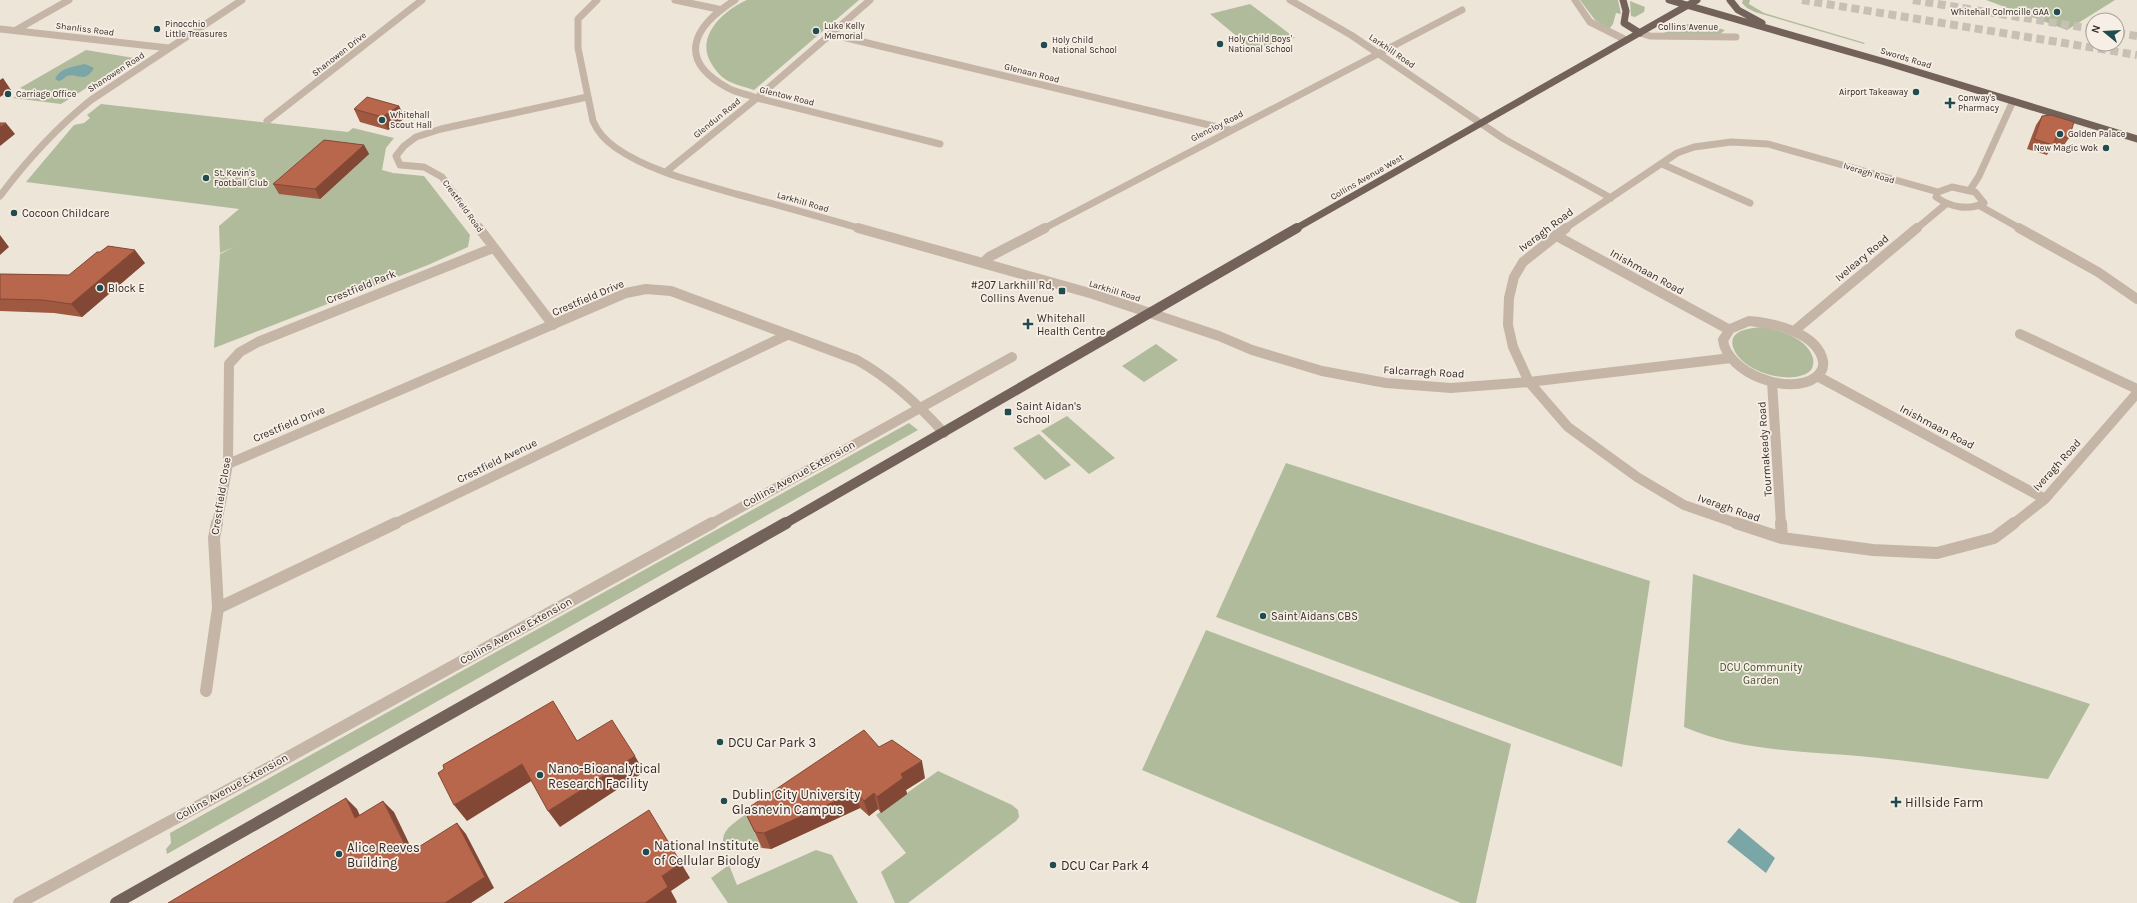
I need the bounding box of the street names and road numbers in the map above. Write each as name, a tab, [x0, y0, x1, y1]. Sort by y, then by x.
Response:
street label: Shanliss Road	[55, 20, 115, 38]
street label: Collins Avenue	[1658, 22, 1718, 32]
street label: Shanowen Drive	[310, 30, 368, 78]
street label: Larkhill Road	[1367, 32, 1417, 70]
street label: Swords Road	[1879, 45, 1933, 71]
street label: Shanowen Road	[86, 50, 146, 94]
street label: Glenaan Road	[1003, 61, 1061, 85]
street label: Glentow Road	[759, 84, 815, 108]
street label: Glendun Road	[692, 96, 742, 140]
street label: Glencloy Road	[1189, 108, 1245, 144]
street label: Collins Avenue West	[1329, 152, 1406, 202]
street label: Iveragh Road	[1842, 160, 1896, 186]
street label: Crestfield Road	[441, 178, 485, 234]
street label: Larkhill Road	[776, 190, 830, 214]
street label: Iveragh Road	[1516, 205, 1576, 255]
street label: Iveleary Road	[1833, 232, 1891, 284]
street label: Inishmaan Road	[1608, 246, 1686, 298]
street label: Crestfield Park	[324, 267, 398, 307]
street label: Crestfield Drive	[550, 277, 626, 319]
street label: Larkhill Road	[1088, 278, 1142, 304]
street label: Falcarragh Road	[1383, 363, 1465, 381]
street label: Tourmakeady Road	[1755, 401, 1775, 497]
street label: Inishmaan Road	[1898, 402, 1976, 452]
street label: Crestfield Drive	[251, 403, 327, 445]
street label: Crestfield Avenue	[455, 436, 539, 486]
street label: Iveragh Road	[2030, 436, 2084, 494]
street label: Collins Avenue Extension	[741, 438, 857, 510]
street label: Crestfield Close	[208, 456, 234, 536]
street label: Iveragh Road	[1696, 491, 1762, 525]
street label: Collins Avenue Extension	[458, 595, 574, 667]
street label: Collins Avenue Extension	[174, 751, 290, 823]

